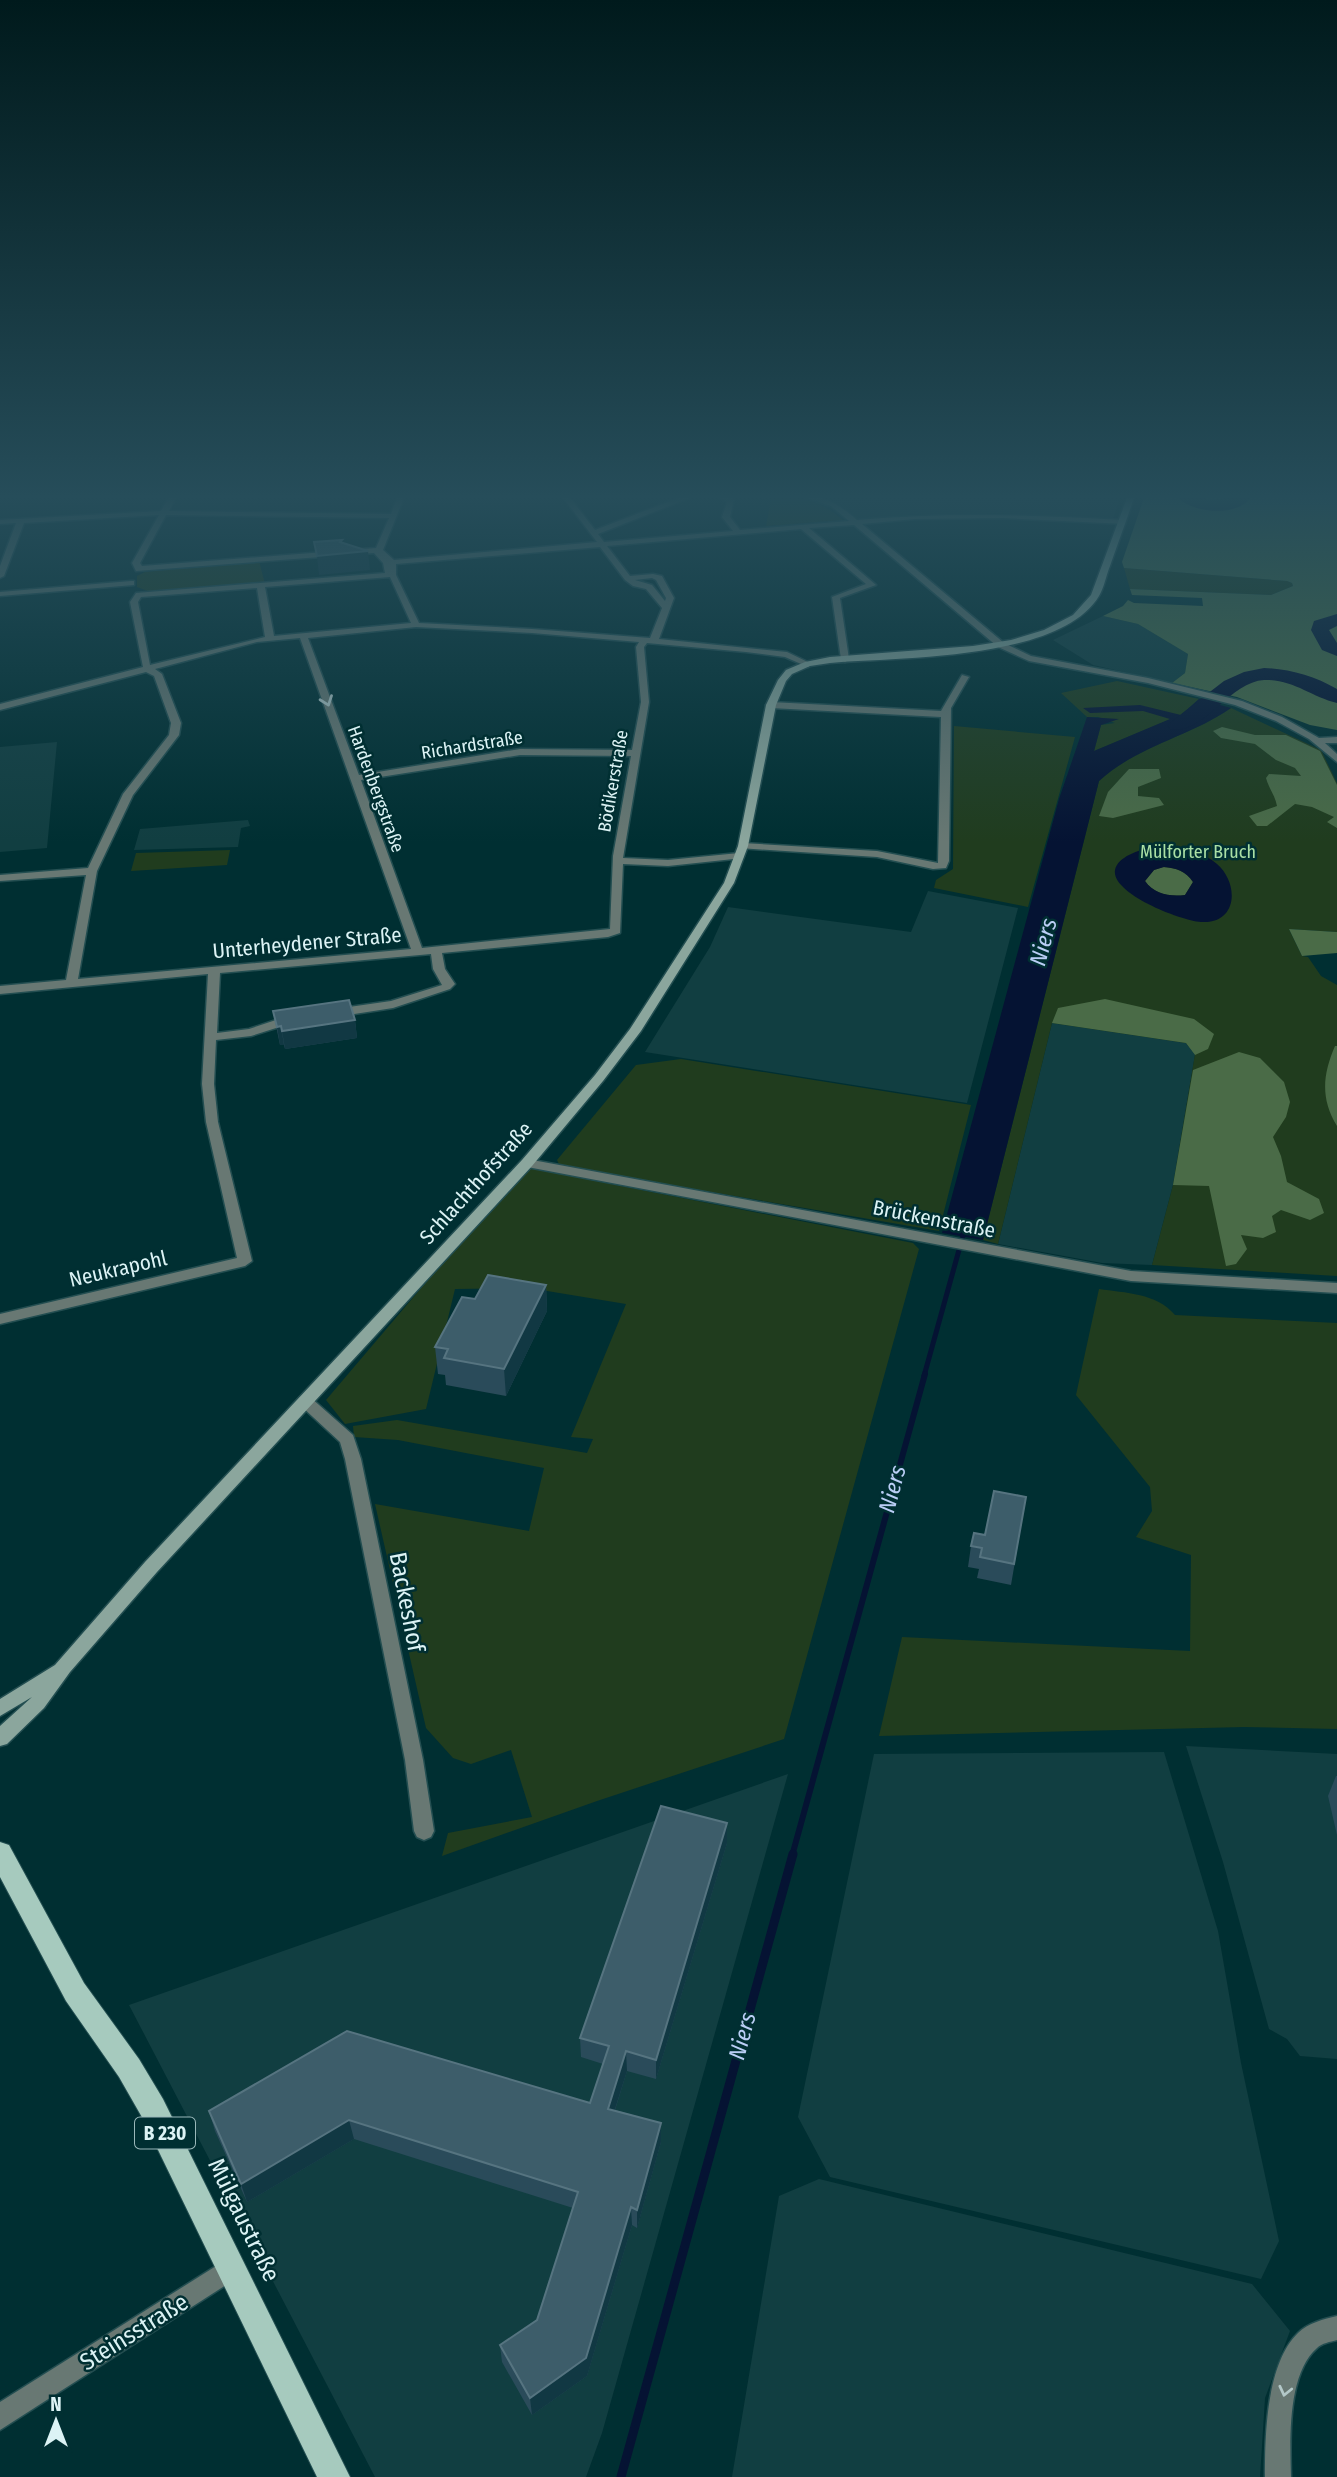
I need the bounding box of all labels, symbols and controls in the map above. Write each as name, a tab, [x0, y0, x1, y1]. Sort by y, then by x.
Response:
one-way arrow	[319, 694, 333, 706]
street label: Hardenbergstraße	[343, 723, 409, 855]
street label: Richardstraße	[420, 726, 524, 764]
street label: Bödikerstraße	[593, 728, 633, 834]
park label: Mülforter Bruch	[1140, 841, 1256, 863]
water label: Niers	[1023, 915, 1063, 969]
street label: Unterheydener Straße	[211, 922, 403, 964]
street label: Schlachthofstraße	[414, 1116, 538, 1250]
street label: Brückenstraße	[871, 1194, 997, 1244]
street label: Neukrapohl	[67, 1245, 170, 1293]
water label: Niers	[872, 1462, 912, 1516]
street label: Backeshof	[384, 1550, 431, 1656]
water label: Niers	[722, 2009, 762, 2063]
road number: B 230	[135, 2118, 195, 2148]
street label: Mülgaustraße	[202, 2154, 286, 2286]
street label: Steinsstraße	[75, 2288, 193, 2376]
one-way arrow	[1279, 2385, 1293, 2397]
north arrow	[21, 2386, 91, 2456]
text: N	[50, 2393, 62, 2416]

